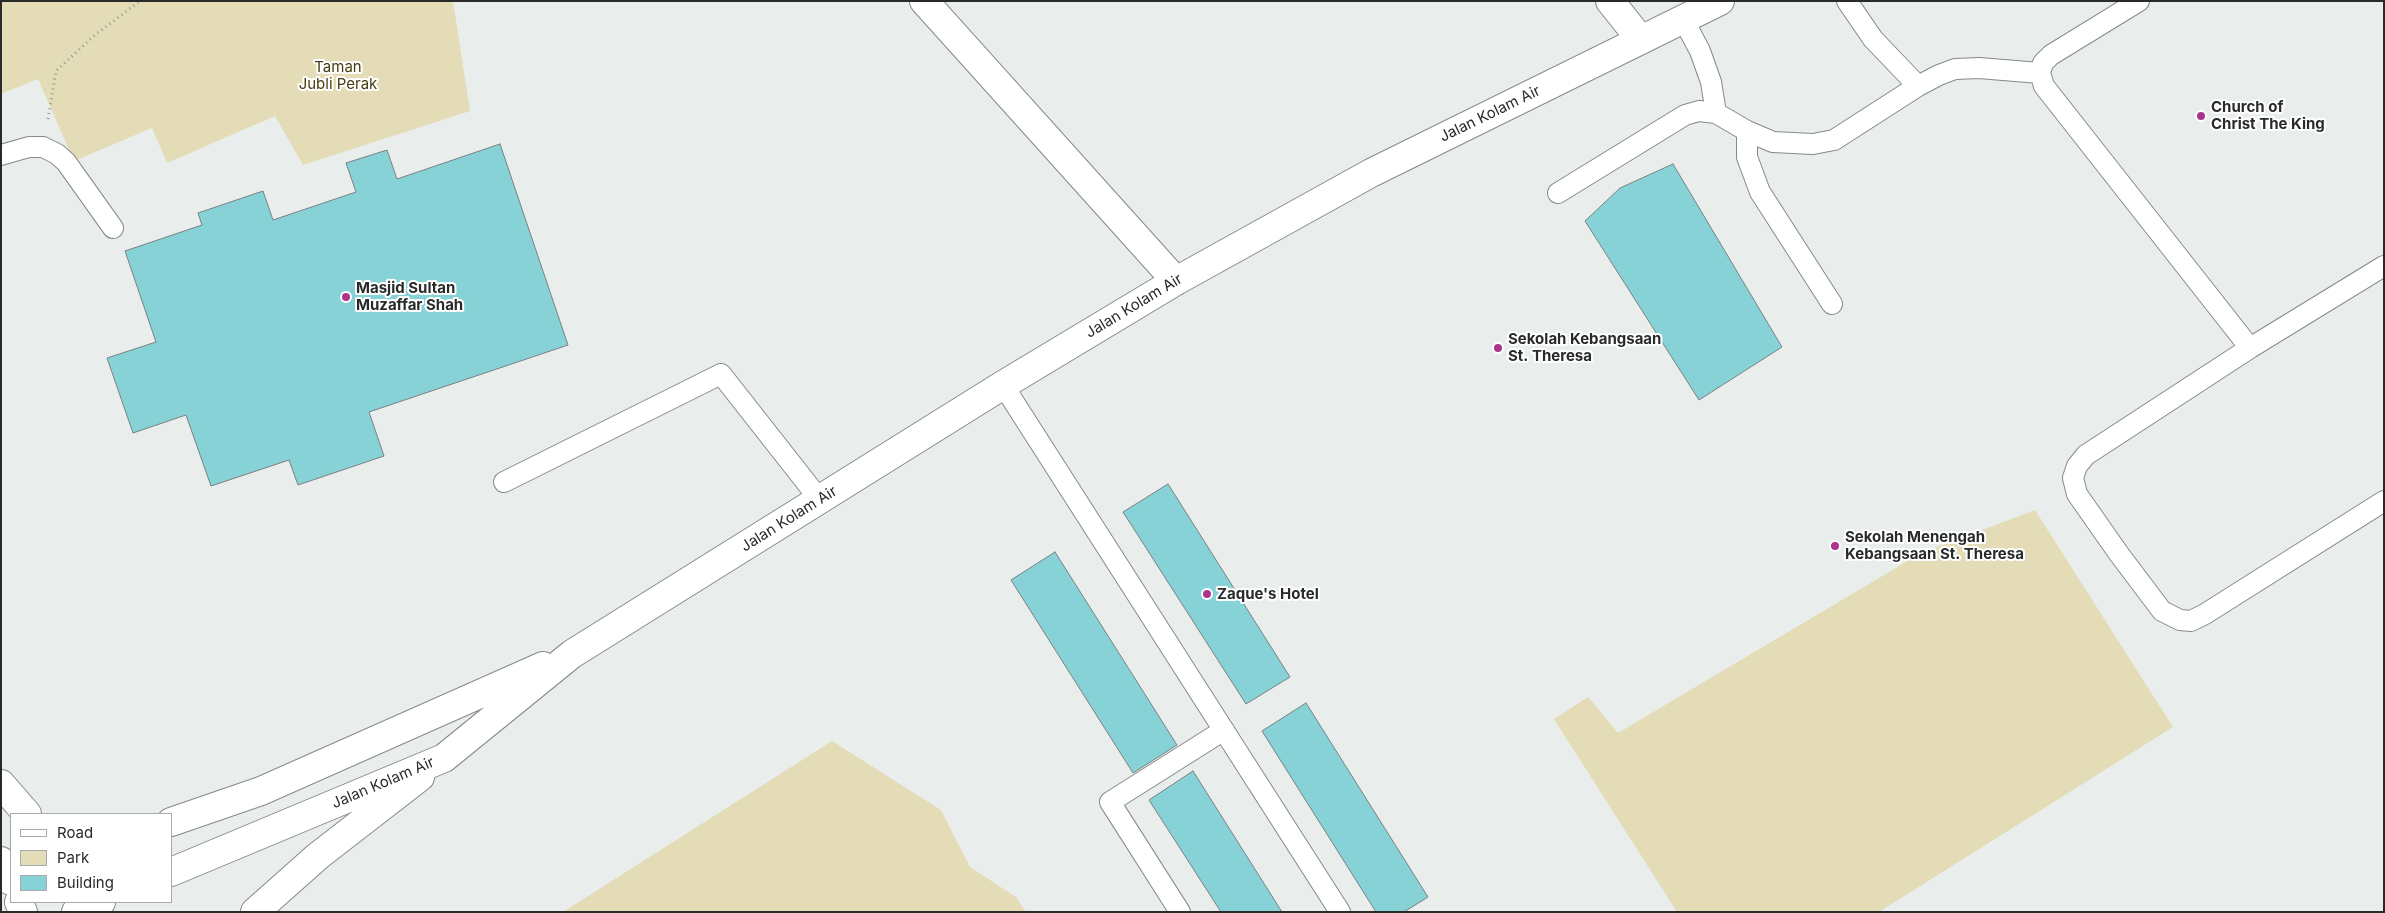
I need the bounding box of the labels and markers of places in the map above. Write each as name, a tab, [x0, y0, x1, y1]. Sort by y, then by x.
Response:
place label: Church of Christ The King	[2211, 98, 2325, 133]
marker: Church of Christ The King	[2195, 110, 2207, 122]
place label: Masjid Sultan Muzaffar Shah	[356, 279, 463, 314]
marker: Masjid Sultan Muzaffar Shah	[340, 291, 352, 303]
place label: Sekolah Kebangsaan St. Theresa	[1508, 330, 1661, 365]
marker: Sekolah Kebangsaan St. Theresa	[1492, 342, 1504, 354]
place label: Sekolah Menengah Kebangsaan St. Theresa	[1845, 528, 2024, 563]
marker: Sekolah Menengah Kebangsaan St. Theresa	[1829, 540, 1841, 552]
place label: Zaque's Hotel	[1217, 585, 1319, 603]
marker: Zaque's Hotel	[1201, 588, 1213, 600]

